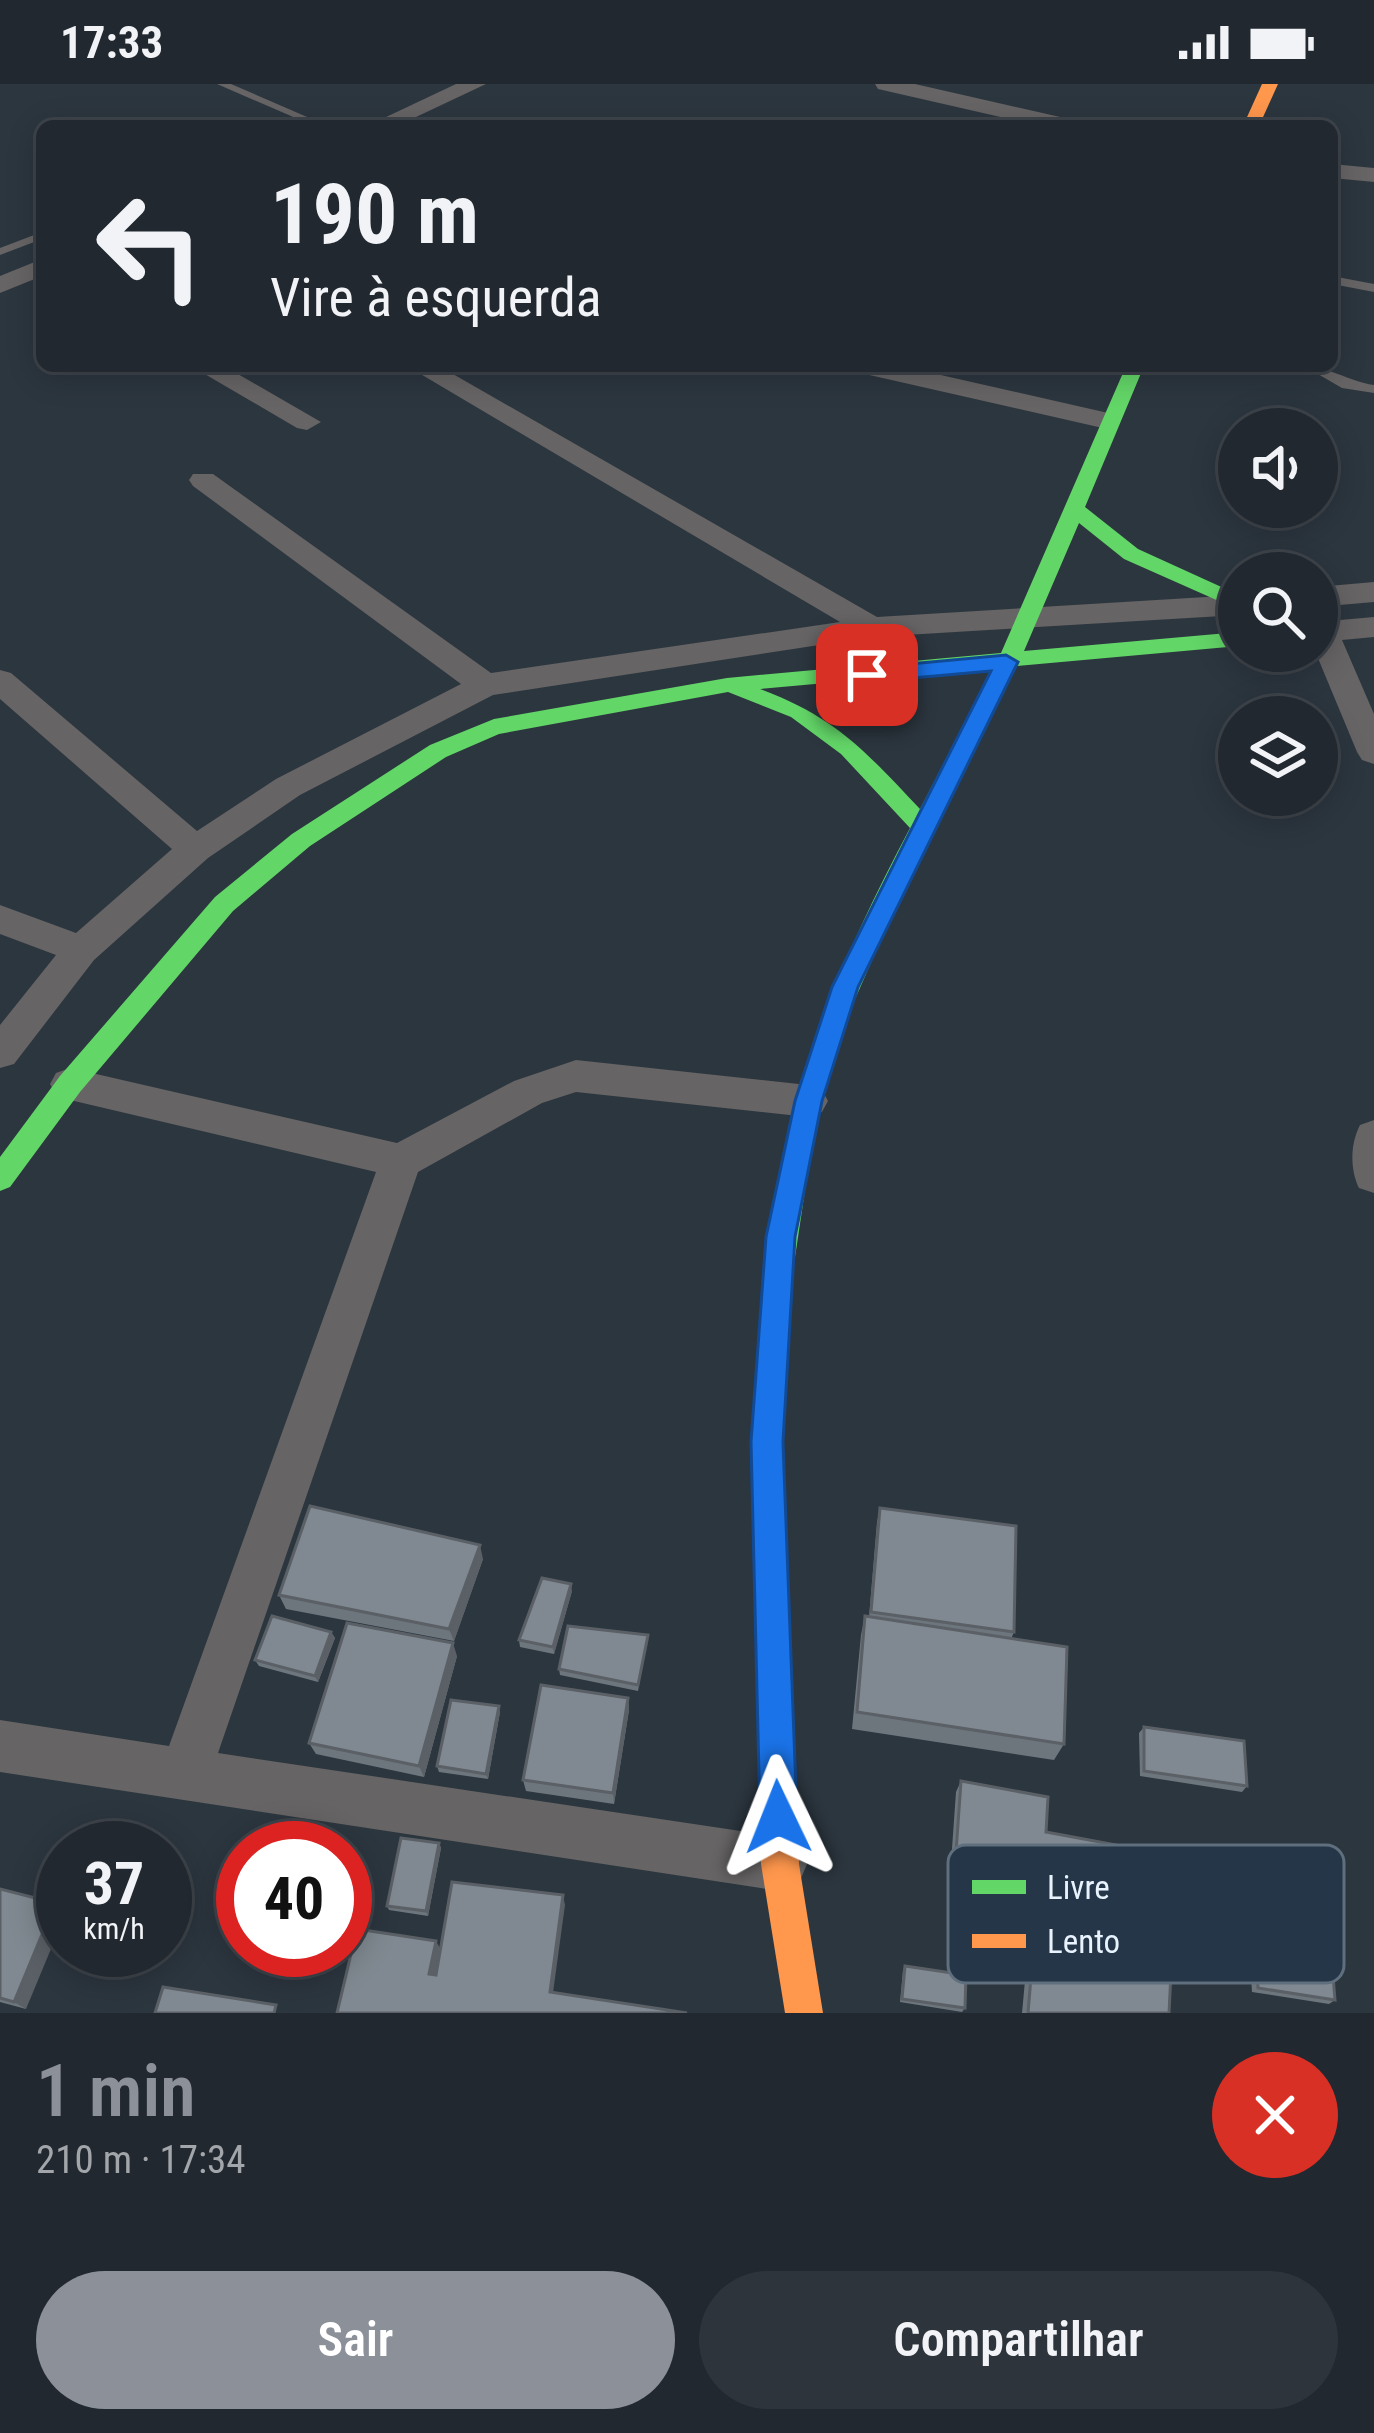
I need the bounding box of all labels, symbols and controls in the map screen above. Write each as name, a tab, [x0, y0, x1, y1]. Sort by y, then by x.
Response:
text: 17:33	[60, 16, 163, 69]
text: 190 m	[270, 165, 479, 264]
icon: left	[72, 168, 228, 324]
text: Vire à esquerda	[270, 266, 602, 329]
map controls	[1218, 408, 1338, 816]
button: sound	[1218, 408, 1338, 528]
button: search	[1218, 552, 1338, 672]
pin	[816, 624, 918, 726]
icon: arrive	[834, 642, 900, 708]
button: layers	[1218, 696, 1338, 816]
position arrow	[715, 1754, 841, 1880]
speed limit sign: 40	[216, 1821, 372, 1977]
legend	[948, 1845, 1344, 1983]
text: 37	[84, 1848, 144, 1919]
text: Livre	[1047, 1868, 1110, 1907]
text: km/h	[83, 1911, 145, 1946]
text: Lento	[1047, 1922, 1120, 1961]
text: 1 min	[36, 2049, 195, 2134]
button: close	[1212, 2052, 1338, 2178]
text: 210 m · 17:34	[36, 2137, 246, 2183]
button: Sair	[36, 2271, 675, 2409]
button: Compartilhar	[699, 2271, 1338, 2409]

